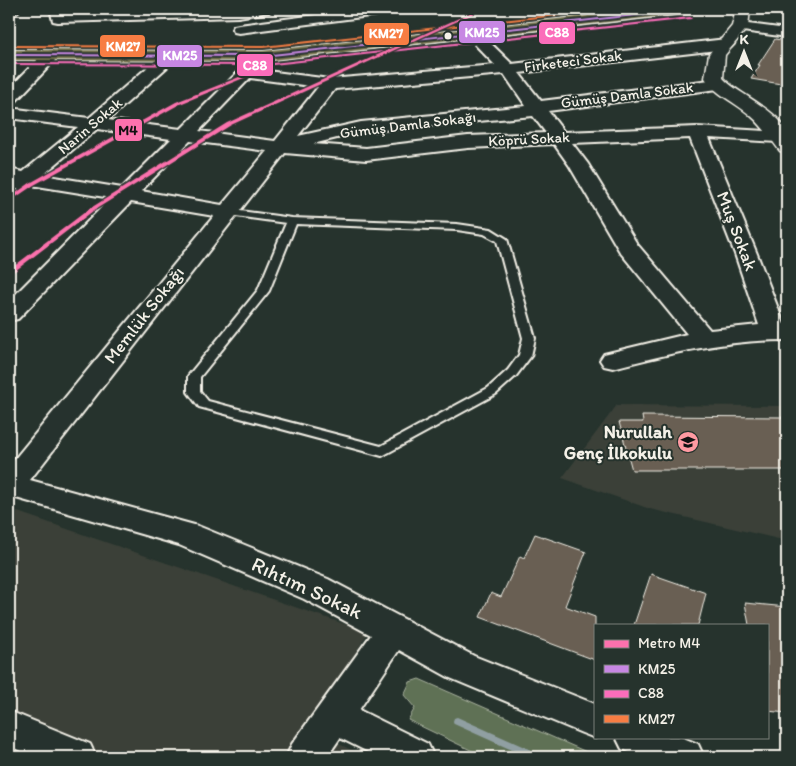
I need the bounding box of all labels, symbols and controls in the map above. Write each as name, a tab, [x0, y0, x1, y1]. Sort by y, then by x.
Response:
line badge: KM25	[458, 20, 506, 44]
line badge: C88	[538, 21, 576, 45]
line badge: KM27	[363, 22, 410, 46]
text: KM25	[465, 24, 500, 41]
text: C88	[545, 24, 569, 41]
text: KM27	[369, 25, 403, 42]
north arrow	[718, 28, 768, 78]
unlabelled marker	[443, 31, 453, 41]
text: K	[740, 31, 750, 48]
line badge: KM27	[99, 34, 146, 58]
text: KM27	[106, 38, 140, 55]
line badge: KM25	[156, 44, 203, 68]
street label: Firketeci Sokak	[523, 46, 623, 76]
text: KM25	[163, 47, 198, 64]
line badge: C88	[236, 53, 274, 77]
text: C88	[243, 57, 267, 74]
street label: Gümüş Damla Sokak	[560, 78, 695, 112]
street label: Narin Sokak	[54, 94, 126, 158]
street label: Gümüş Damla Sokağı	[339, 108, 477, 142]
line badge: M4	[114, 118, 143, 142]
text: M4	[118, 122, 138, 139]
street label: Köprü Sokak	[488, 128, 570, 150]
street label: Muş Sokak	[712, 188, 762, 274]
street label: Memlük Sokağı	[99, 262, 189, 368]
place label: Nurullah Genç İlkokulu	[564, 421, 673, 464]
school or university icon: Nurullah Genç İlkokulu	[676, 430, 700, 454]
street label: Rıhtım Sokak	[248, 551, 367, 624]
legend	[594, 624, 768, 738]
text: Metro M4	[638, 634, 700, 652]
text: KM25	[638, 660, 676, 678]
text: C88	[638, 684, 664, 702]
text: KM27	[638, 710, 676, 728]

